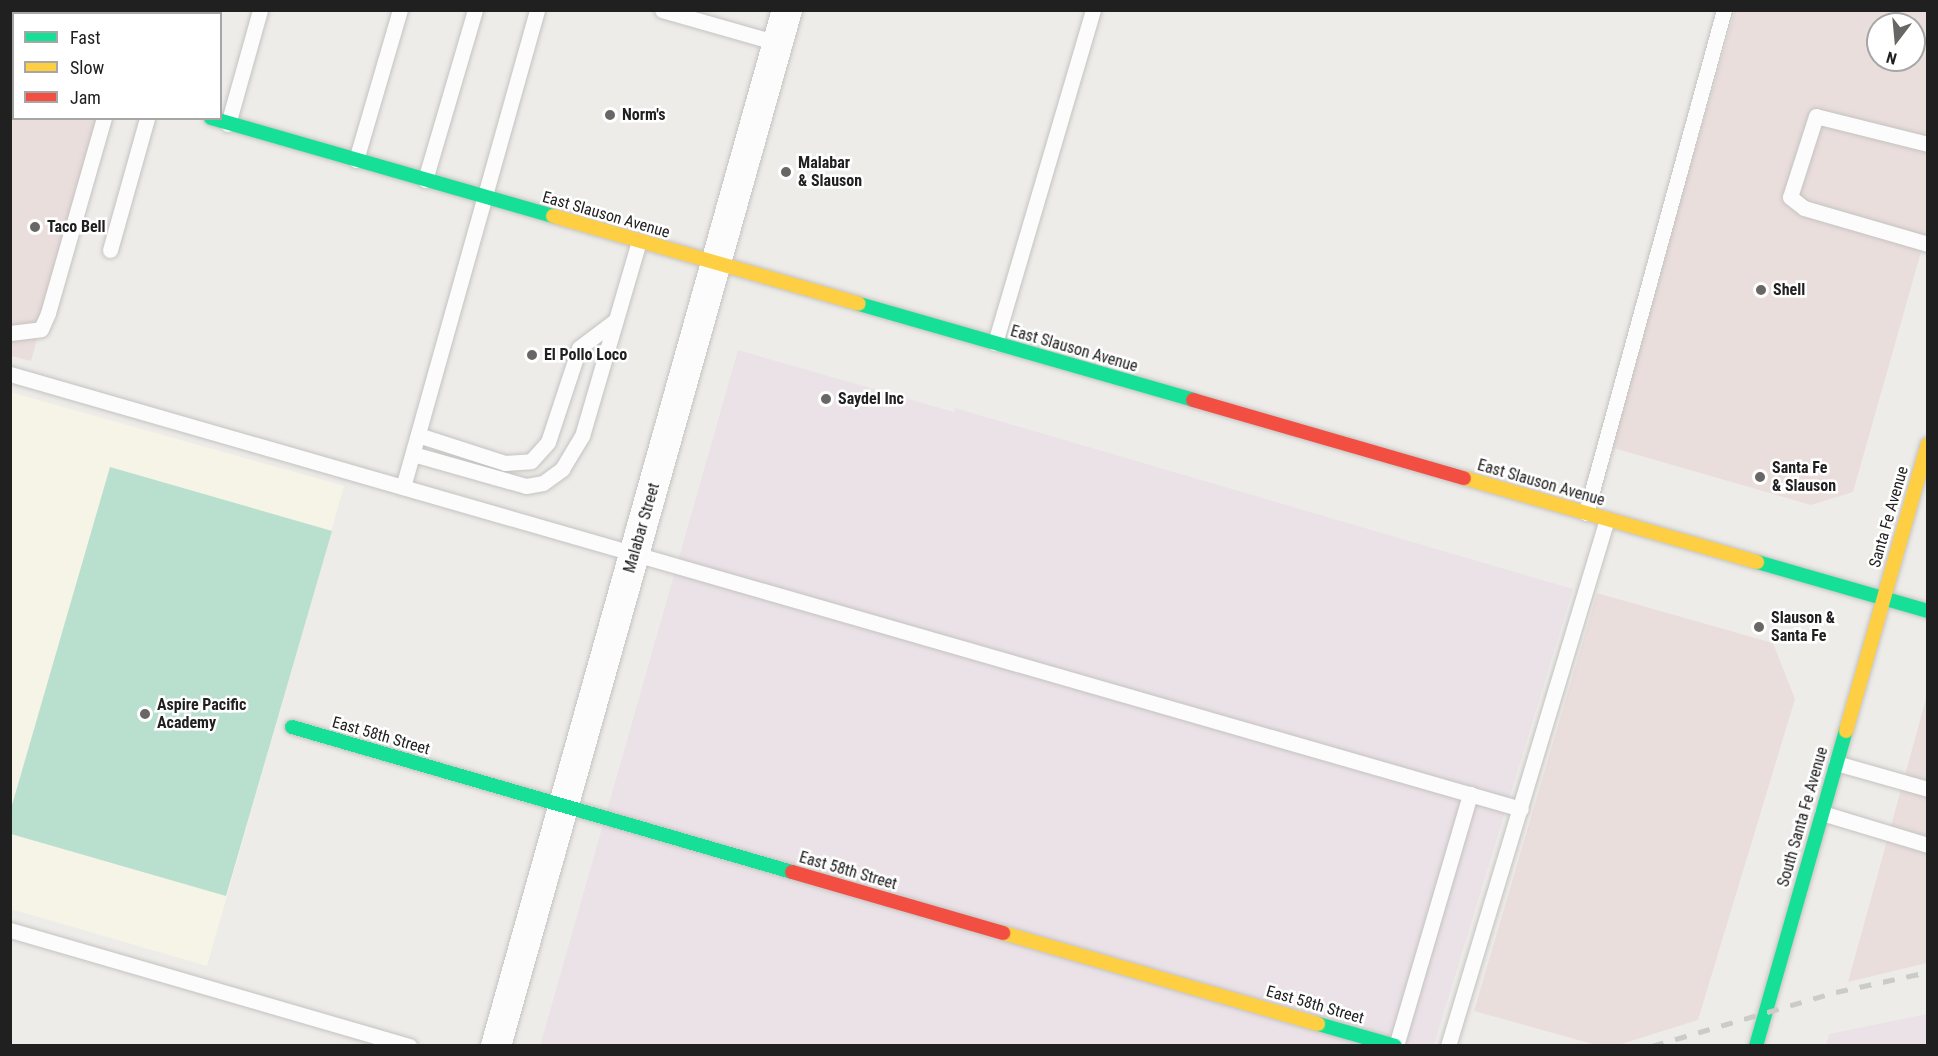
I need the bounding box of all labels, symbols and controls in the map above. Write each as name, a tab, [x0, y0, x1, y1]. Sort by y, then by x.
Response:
legend	[12, 12, 222, 120]
north arrow	[1866, 12, 1926, 72]
text: Fast	[70, 27, 101, 48]
text: N	[1884, 47, 1899, 68]
text: Slow	[70, 57, 104, 78]
text: Jam	[70, 87, 101, 108]
place label: Norm's	[622, 105, 665, 125]
marker: Norm's	[603, 108, 617, 122]
place label: Malabar & Slauson	[798, 153, 862, 191]
marker: Malabar & Slauson	[779, 165, 793, 179]
street label: East Slauson Avenue	[540, 188, 672, 242]
place label: Taco Bell	[47, 217, 106, 237]
marker: Taco Bell	[28, 220, 42, 234]
place label: Shell	[1773, 280, 1805, 300]
marker: Shell	[1754, 283, 1768, 297]
street label: East Slauson Avenue	[1008, 322, 1140, 376]
place label: El Pollo Loco	[544, 345, 627, 365]
marker: El Pollo Loco	[525, 348, 539, 362]
place label: Saydel Inc	[838, 389, 904, 409]
marker: Saydel Inc	[819, 392, 833, 406]
street label: East Slauson Avenue	[1475, 456, 1607, 510]
place label: Santa Fe & Slauson	[1772, 458, 1836, 496]
street label: Santa Fe Avenue	[1865, 464, 1913, 570]
marker: Santa Fe & Slauson	[1753, 470, 1767, 484]
street label: Malabar Street	[620, 481, 664, 575]
place label: Slauson & Santa Fe	[1771, 608, 1835, 646]
marker: Slauson & Santa Fe	[1752, 620, 1766, 634]
place label: Aspire Pacific Academy	[157, 695, 246, 733]
marker: Aspire Pacific Academy	[138, 707, 152, 721]
street label: East 58th Street	[330, 713, 432, 759]
street label: South Santa Fe Avenue	[1774, 745, 1832, 889]
street label: East 58th Street	[797, 848, 899, 894]
street label: East 58th Street	[1264, 982, 1366, 1028]

